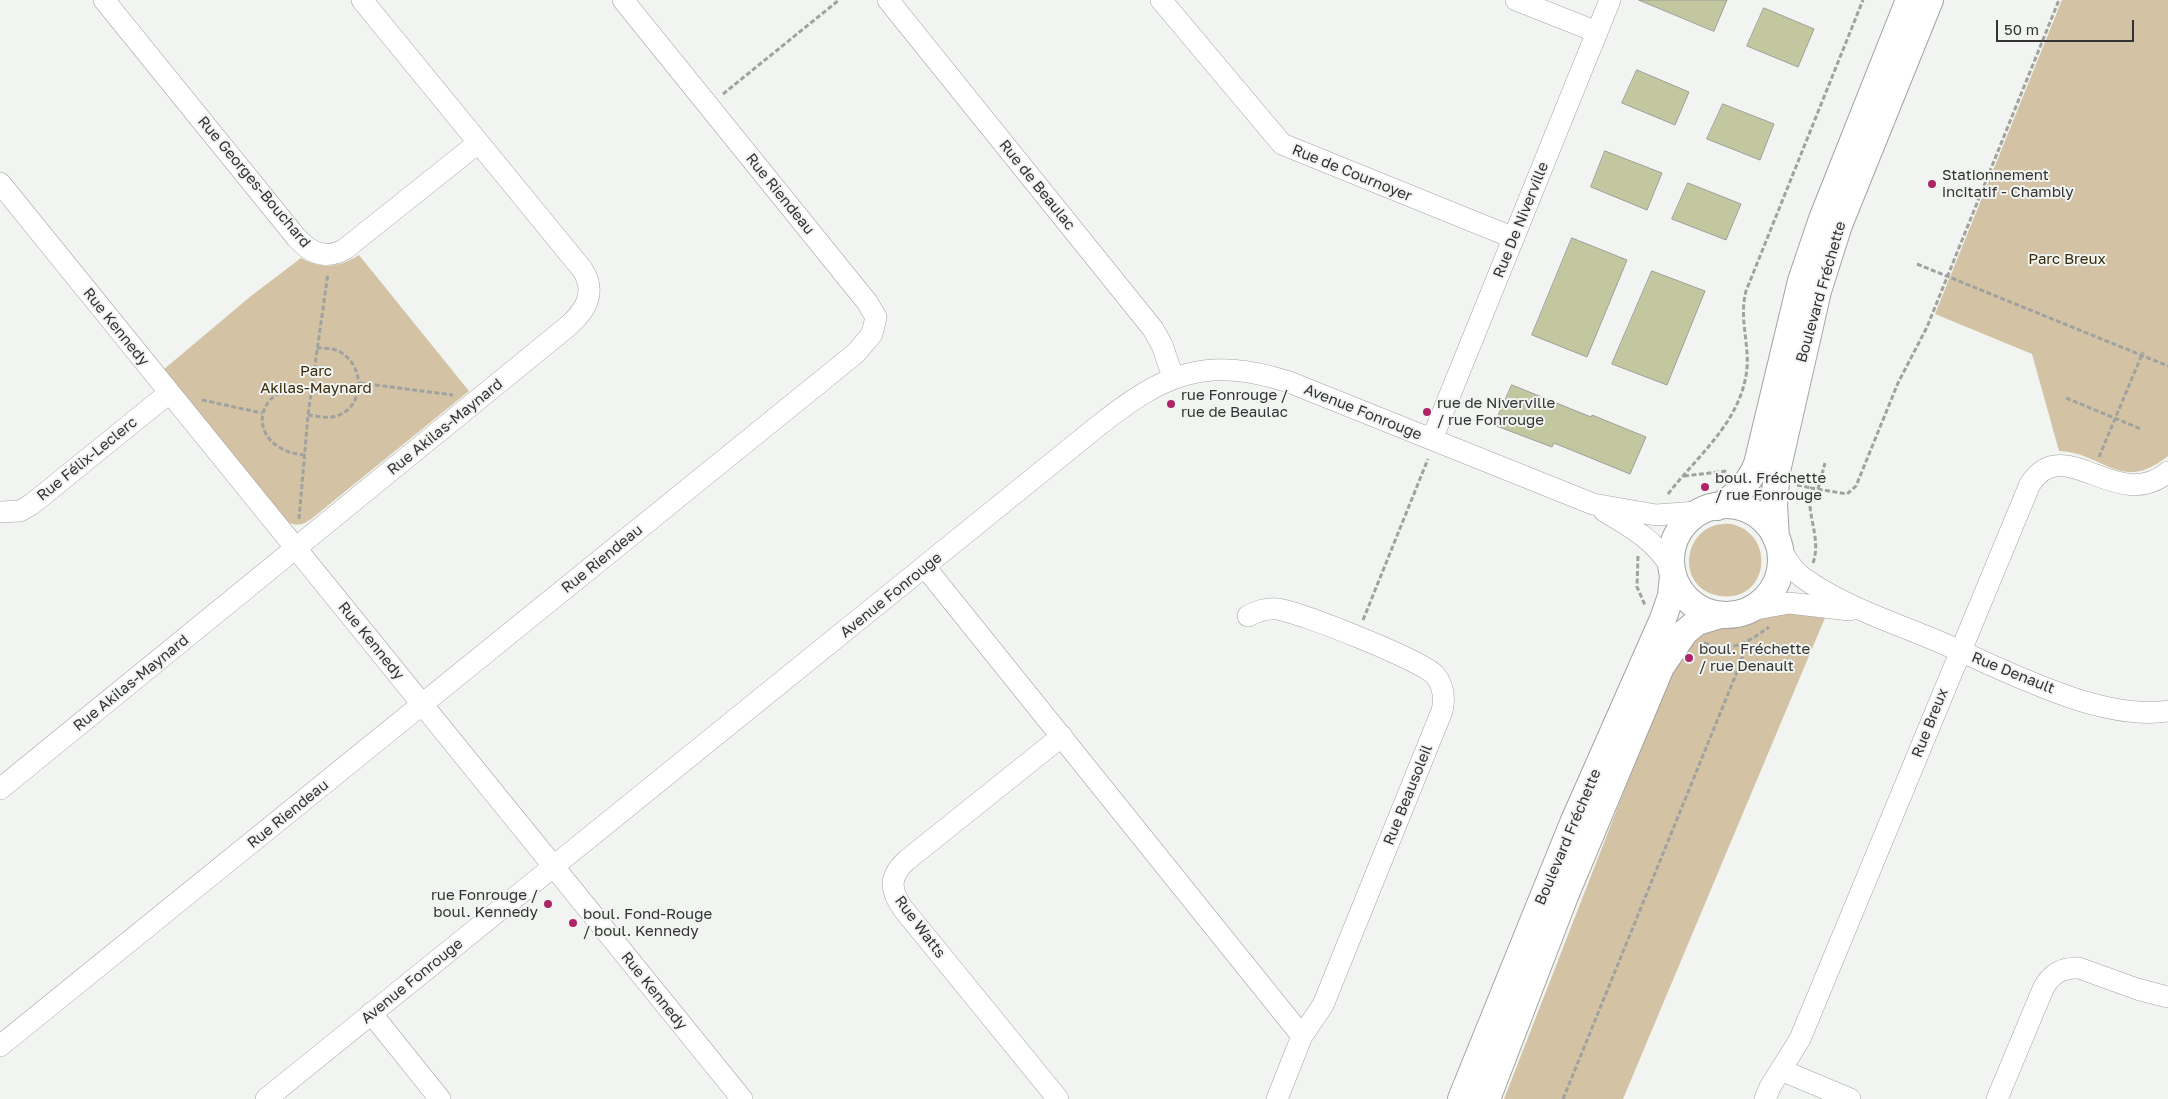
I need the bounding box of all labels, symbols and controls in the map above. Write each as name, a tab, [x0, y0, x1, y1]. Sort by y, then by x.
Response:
scale bar	[1998, 10, 2136, 42]
text: 50 m	[2004, 20, 2039, 38]
street label: Rue Georges-Bouchard	[194, 113, 314, 251]
street label: Rue de Beaulac	[995, 136, 1079, 234]
street label: Rue de Cournoyer	[1289, 141, 1415, 205]
street label: Rue Riendeau	[742, 150, 818, 238]
street label: Rue De Niverville	[1490, 159, 1552, 281]
place label: Stationnement incitatif - Chambly	[1942, 166, 2074, 201]
marker: Stationnement incitatif - Chambly	[1926, 178, 1938, 190]
street label: Boulevard Fréchette	[1792, 219, 1850, 365]
park label: Parc Breux	[2028, 250, 2106, 268]
street label: Rue Kennedy	[79, 284, 153, 370]
park label: Parc Akilas-Maynard	[260, 362, 372, 397]
street label: Rue Akilas-Maynard	[384, 375, 506, 479]
street label: Avenue Fonrouge	[1301, 380, 1425, 444]
place label: rue Fonrouge / rue de Beaulac	[1181, 386, 1288, 421]
place label: rue de Niverville / rue Fonrouge	[1437, 394, 1555, 429]
marker: rue Fonrouge / rue de Beaulac	[1165, 398, 1177, 410]
marker: rue de Niverville / rue Fonrouge	[1421, 406, 1433, 418]
street label: Rue Félix-Leclerc	[33, 413, 141, 505]
place label: boul. Fréchette / rue Fonrouge	[1715, 469, 1826, 504]
marker: boul. Fréchette / rue Fonrouge	[1699, 481, 1711, 493]
street label: Rue Riendeau	[558, 521, 646, 597]
street label: Avenue Fonrouge	[837, 549, 945, 641]
street label: Rue Kennedy	[334, 598, 408, 684]
street label: Rue Akilas-Maynard	[70, 631, 192, 735]
place label: boul. Fréchette / rue Denault	[1699, 640, 1810, 675]
street label: Rue Denault	[1969, 648, 2057, 698]
marker: boul. Fréchette / rue Denault	[1683, 652, 1695, 664]
street label: Rue Breux	[1908, 686, 1952, 760]
street label: Rue Beausoleil	[1380, 742, 1436, 848]
street label: Boulevard Fréchette	[1531, 766, 1605, 908]
street label: Rue Riendeau	[244, 776, 332, 852]
place label: rue Fonrouge / boul. Kennedy	[431, 886, 538, 921]
street label: Rue Watts	[891, 892, 949, 962]
marker: rue Fonrouge / boul. Kennedy	[542, 898, 554, 910]
place label: boul. Fond-Rouge / boul. Kennedy	[583, 905, 712, 940]
marker: boul. Fond-Rouge / boul. Kennedy	[567, 917, 579, 929]
street label: Avenue Fonrouge	[358, 935, 466, 1027]
street label: Rue Kennedy	[617, 948, 691, 1034]

